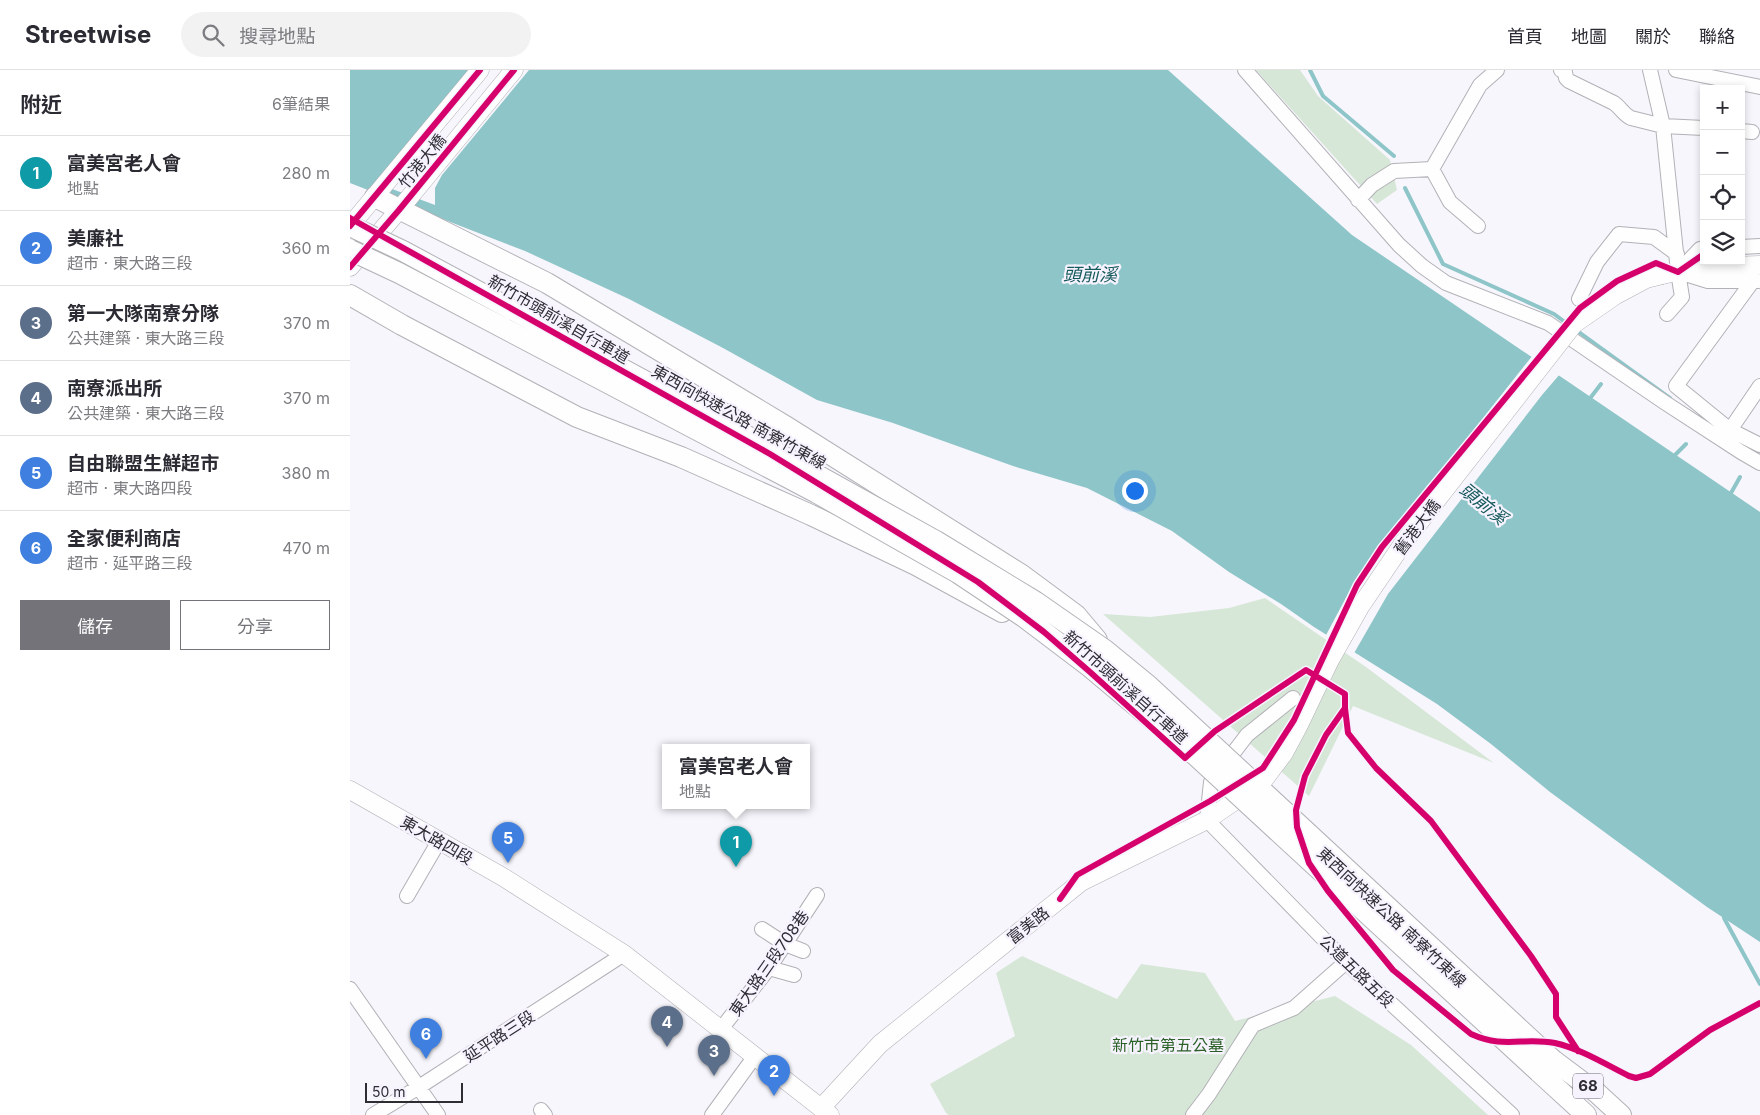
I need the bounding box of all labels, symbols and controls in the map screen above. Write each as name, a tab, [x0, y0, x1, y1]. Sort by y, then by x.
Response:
search box	[181, 12, 531, 57]
text: Streetwise	[25, 20, 151, 49]
icon: search	[199, 21, 227, 49]
text: 搜尋地點	[239, 25, 315, 48]
text: 首頁	[1507, 26, 1543, 47]
text: 地圖	[1571, 26, 1607, 47]
text: 關於	[1635, 26, 1671, 47]
text: 聯絡	[1699, 26, 1735, 47]
map controls	[1700, 85, 1745, 265]
button: +	[1700, 85, 1745, 130]
text: 附近	[20, 92, 62, 117]
text: 6筆結果	[272, 94, 330, 114]
street label: 竹港大橋	[394, 130, 450, 192]
button: −	[1700, 130, 1745, 175]
text: 富美宮老人會	[67, 152, 181, 175]
text: 1	[33, 163, 39, 183]
text: 280 m	[282, 163, 330, 183]
button: locate	[1700, 175, 1745, 220]
text: 地點	[67, 178, 99, 198]
button: layers	[1700, 220, 1745, 265]
text: 美廉社	[67, 227, 124, 250]
text: 2	[31, 238, 41, 258]
text: 360 m	[282, 238, 330, 258]
text: 超市 · 東大路三段	[67, 253, 193, 273]
water label: 頭前溪	[1063, 264, 1120, 285]
street label: 新竹市頭前溪自行車道	[485, 270, 633, 368]
text: 第一大隊南寮分隊	[67, 302, 219, 325]
text: 3	[31, 313, 41, 333]
text: 370 m	[283, 313, 330, 333]
text: 公共建築 · 東大路三段	[67, 328, 225, 348]
street label: 東西向快速公路 南寮竹東線	[648, 361, 830, 473]
text: 南寮派出所	[67, 377, 162, 400]
text: 4	[31, 388, 41, 408]
text: 370 m	[283, 388, 330, 408]
text: 公共建築 · 東大路三段	[67, 403, 225, 423]
text: 自由聯盟生鮮超市	[67, 452, 219, 475]
text: 5	[31, 463, 41, 483]
text: 380 m	[282, 463, 330, 483]
text: 超市 · 東大路四段	[67, 478, 193, 498]
your location	[1122, 478, 1148, 504]
water label: 頭前溪	[1456, 478, 1513, 531]
street label: 舊港大橋	[1390, 495, 1444, 559]
text: 全家便利商店	[67, 527, 181, 550]
text: 6	[31, 538, 41, 558]
text: 470 m	[282, 538, 330, 558]
text: 超市 · 延平路三段	[67, 553, 193, 573]
button: 儲存	[20, 600, 170, 650]
button: 分享	[180, 600, 330, 650]
street label: 新竹市頭前溪自行車道	[1060, 626, 1192, 748]
popup	[662, 744, 810, 809]
text: 富美宮老人會	[679, 755, 793, 778]
text: 地點	[679, 781, 711, 801]
street label: 東大路四段	[397, 811, 477, 869]
pin: 5	[492, 822, 524, 863]
pin: 1	[720, 826, 752, 867]
street label: 東西向快速公路 南寮竹東線	[1313, 843, 1471, 991]
street label: 富美路	[1003, 902, 1053, 948]
street label: 東大路三段708巷	[725, 906, 813, 1020]
street label: 公道五路五段	[1316, 930, 1398, 1012]
street label: 延平路三段	[460, 1006, 538, 1066]
pin: 4	[651, 1006, 683, 1047]
pin: 6	[410, 1018, 442, 1059]
pin: 3	[698, 1035, 730, 1076]
park label: 新竹市第五公墓	[1112, 1035, 1224, 1055]
pin: 2	[758, 1055, 790, 1096]
road number: 68	[1573, 1074, 1603, 1098]
scale bar	[365, 1080, 462, 1103]
text: 50 m	[372, 1083, 406, 1100]

